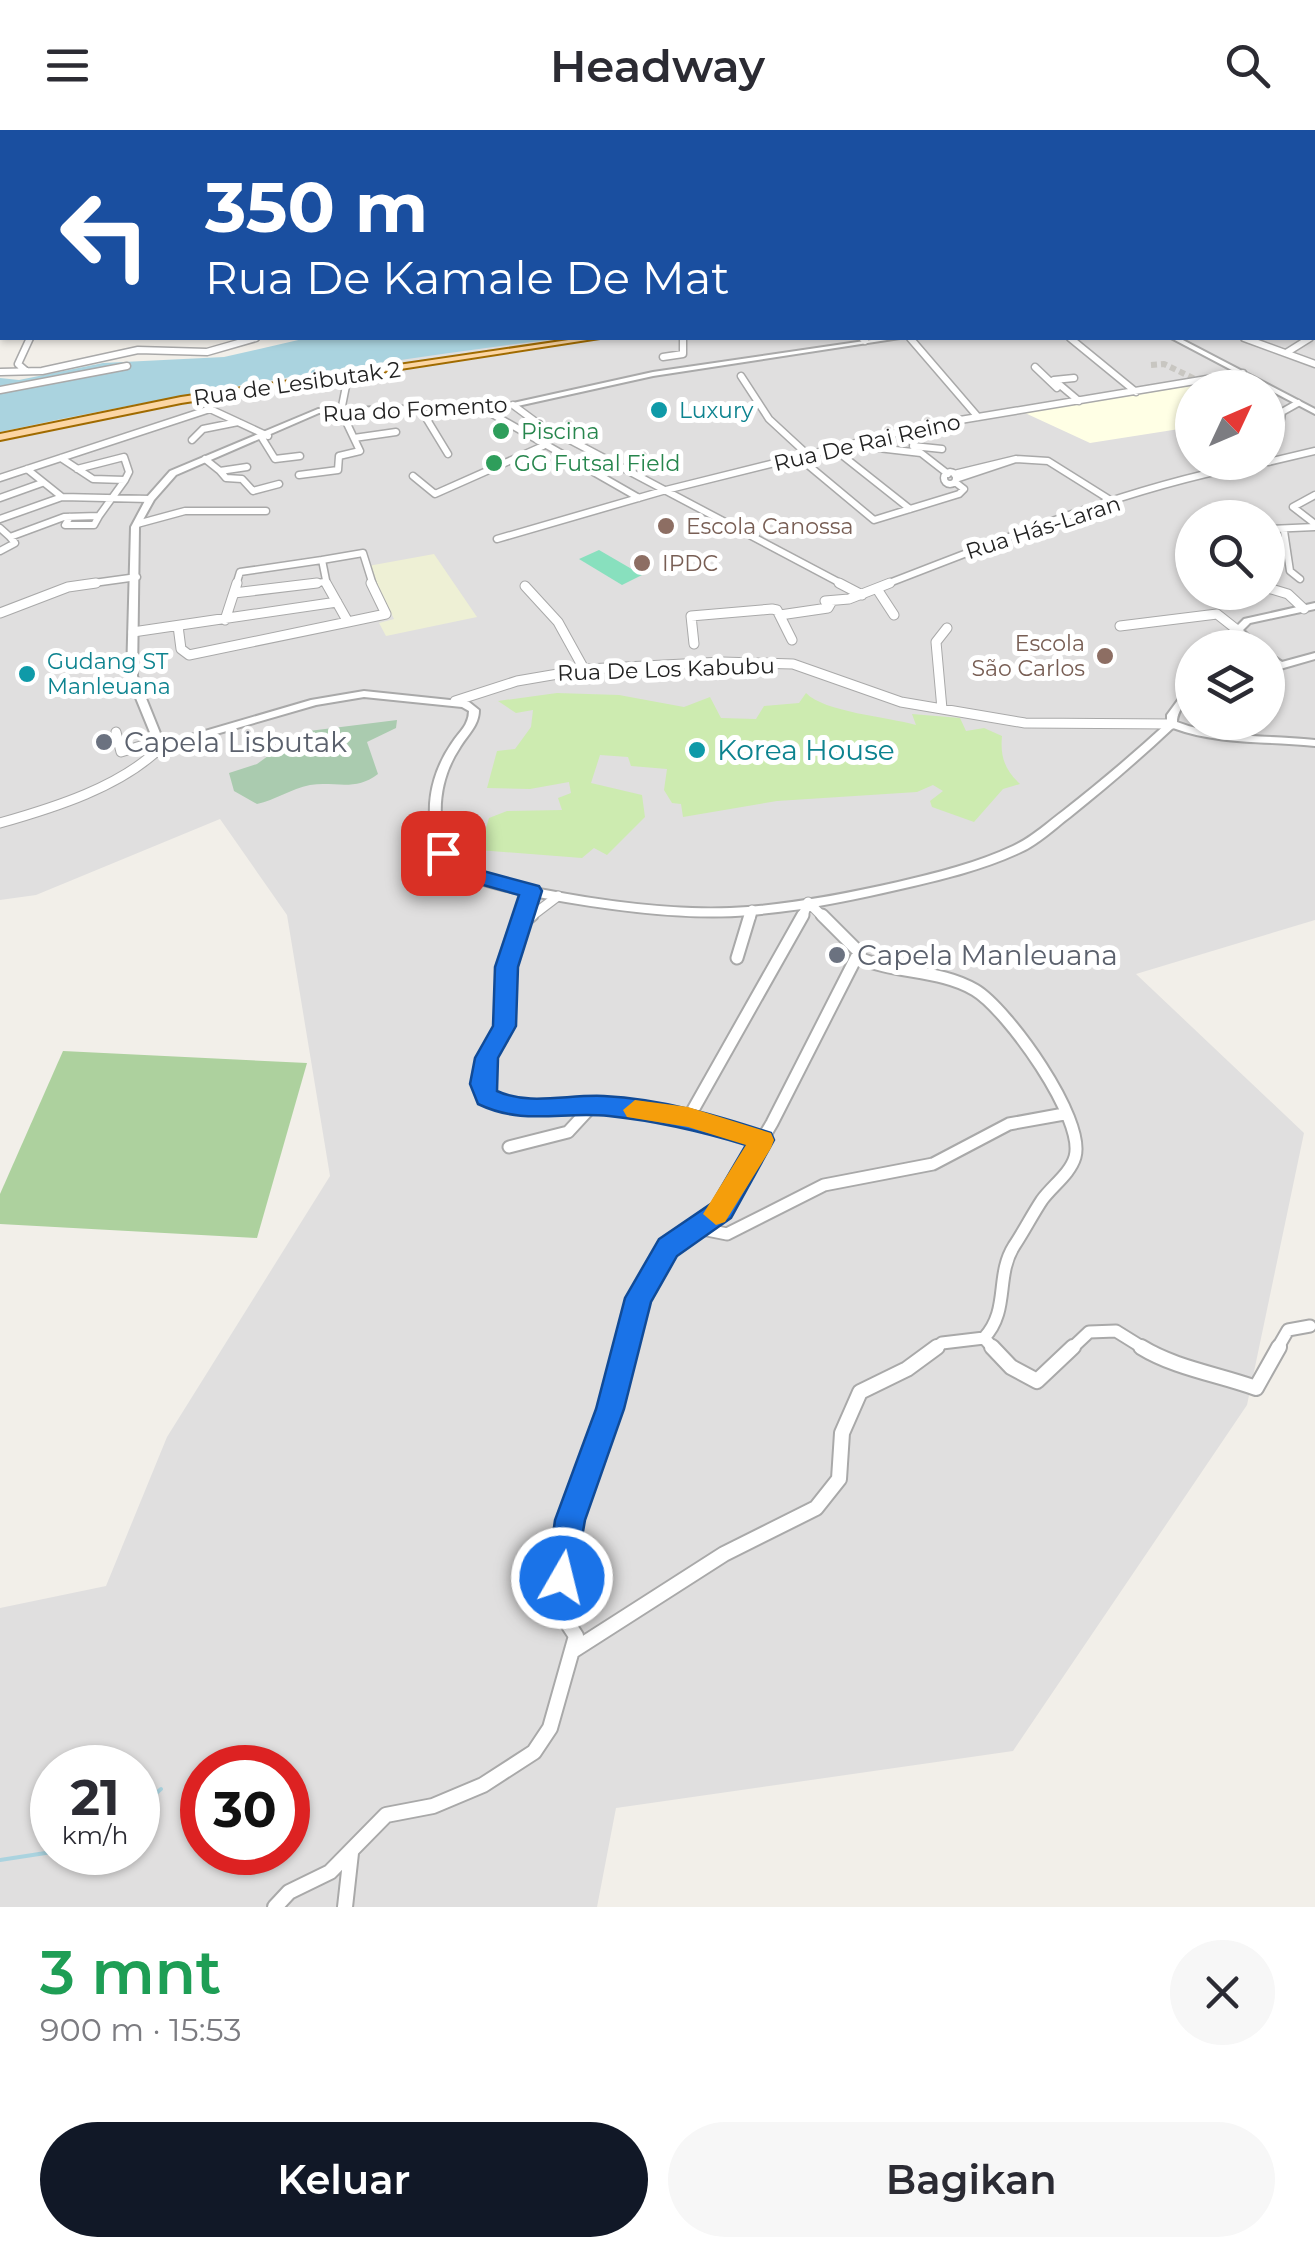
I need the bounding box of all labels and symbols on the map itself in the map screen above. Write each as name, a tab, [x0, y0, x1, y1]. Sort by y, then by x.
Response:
street label: Rua de Lesibutak 2	[192, 356, 402, 411]
north arrow	[1175, 370, 1285, 480]
street label: Rua do Fomento	[322, 391, 508, 428]
place label: Luxury	[679, 397, 754, 424]
marker: Luxury	[648, 399, 670, 421]
street label: Rua De Rai Reino	[771, 408, 963, 477]
place label: Piscina	[521, 418, 599, 445]
marker: Piscina	[490, 420, 512, 442]
place label: GG Futsal Field	[514, 450, 680, 477]
marker: GG Futsal Field	[483, 452, 505, 474]
street label: Rua Hás-Laran	[962, 490, 1124, 565]
place label: Escola Canossa	[686, 513, 853, 540]
marker: Escola Canossa	[655, 515, 677, 537]
place label: IPDC	[662, 550, 718, 577]
marker: IPDC	[631, 552, 653, 574]
place label: Escola São Carlos	[971, 630, 1085, 682]
marker: Escola São Carlos	[1094, 645, 1116, 667]
place label: Gudang ST Manleuana	[47, 648, 171, 700]
street label: Rua De Los Kabubu	[557, 652, 775, 687]
marker: Gudang ST Manleuana	[16, 663, 38, 685]
place label: Capela Lisbutak	[124, 725, 347, 759]
marker: Capela Lisbutak	[93, 731, 115, 753]
place label: Korea House	[717, 733, 895, 767]
marker: Korea House	[686, 739, 708, 761]
pin	[401, 811, 486, 896]
place label: Capela Manleuana	[857, 938, 1118, 972]
marker: Capela Manleuana	[826, 944, 848, 966]
position arrow	[510, 1526, 614, 1630]
speed limit sign: 30	[180, 1745, 310, 1875]

